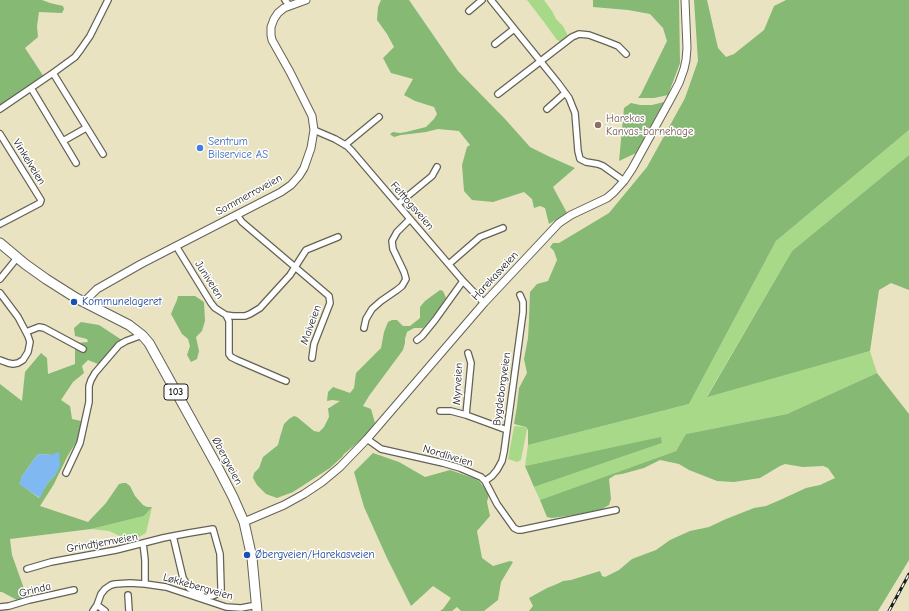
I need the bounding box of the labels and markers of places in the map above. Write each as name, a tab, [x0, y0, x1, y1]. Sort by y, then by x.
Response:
place label: Harekas Kanvas-barnehage	[606, 112, 693, 138]
marker: Harekas Kanvas-barnehage	[593, 120, 603, 130]
place label: Sentrum Bilservice AS	[208, 135, 268, 161]
marker: Sentrum Bilservice AS	[195, 143, 205, 153]
place label: Kommunelageret	[82, 295, 162, 309]
marker: Kommunelageret	[69, 297, 79, 307]
place label: Øbergveien/Harekasveien	[255, 548, 375, 562]
marker: Øbergveien/Harekasveien	[242, 550, 252, 560]

